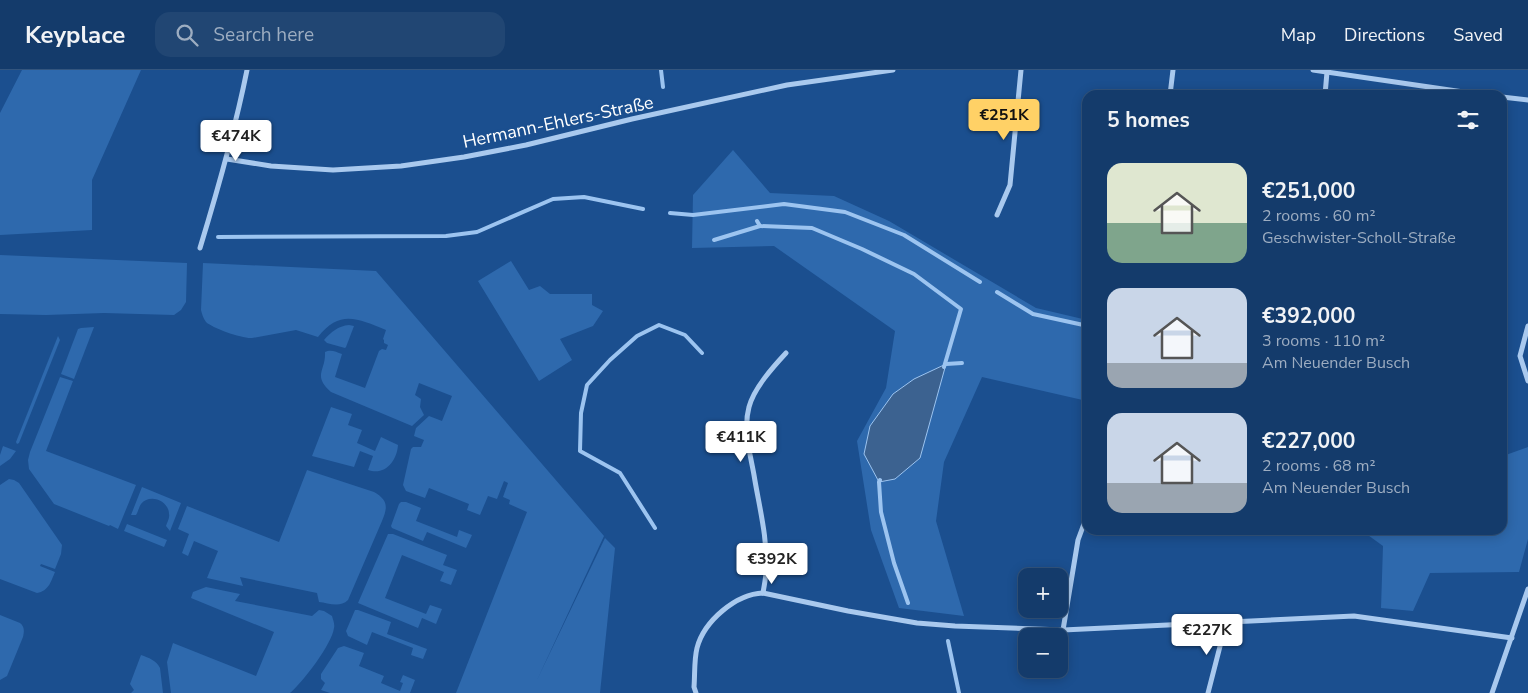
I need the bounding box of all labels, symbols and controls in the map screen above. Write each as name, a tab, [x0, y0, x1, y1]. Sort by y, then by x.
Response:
search box	[155, 12, 505, 57]
text: Keyplace	[25, 19, 125, 51]
icon: search	[173, 21, 201, 49]
text: Search here	[213, 22, 314, 48]
text: Map	[1281, 23, 1316, 47]
text: Directions	[1344, 23, 1425, 47]
text: Saved	[1453, 23, 1503, 47]
street label: Hermann-Ehlers-Straße	[460, 90, 656, 154]
pin: €251K	[969, 98, 1039, 141]
text: €251K	[979, 104, 1029, 126]
text: 5 homes	[1107, 106, 1190, 134]
icon: filters	[1454, 106, 1482, 134]
pin: €474K	[201, 119, 271, 162]
text: €474K	[211, 125, 261, 147]
text: €251,000	[1262, 177, 1355, 205]
icon: home	[1147, 183, 1207, 243]
text: 2 rooms · 60 m²	[1262, 205, 1375, 227]
text: Geschwister-Scholl-Straße	[1262, 227, 1456, 249]
text: €392,000	[1262, 302, 1355, 330]
icon: home	[1147, 308, 1207, 368]
text: 3 rooms · 110 m²	[1262, 330, 1385, 352]
text: Am Neuender Busch	[1262, 352, 1410, 374]
pin: €411K	[706, 420, 776, 463]
text: €411K	[716, 426, 766, 448]
text: €227,000	[1262, 427, 1355, 455]
icon: home	[1147, 433, 1207, 493]
text: 2 rooms · 68 m²	[1262, 455, 1375, 477]
text: Am Neuender Busch	[1262, 477, 1410, 499]
pin: €392K	[737, 542, 807, 585]
text: €392K	[747, 548, 797, 570]
map controls	[1018, 568, 1068, 678]
button: +	[1018, 568, 1068, 618]
pin: €227K	[1172, 614, 1242, 656]
text: €227K	[1182, 619, 1232, 641]
button: −	[1018, 628, 1068, 678]

